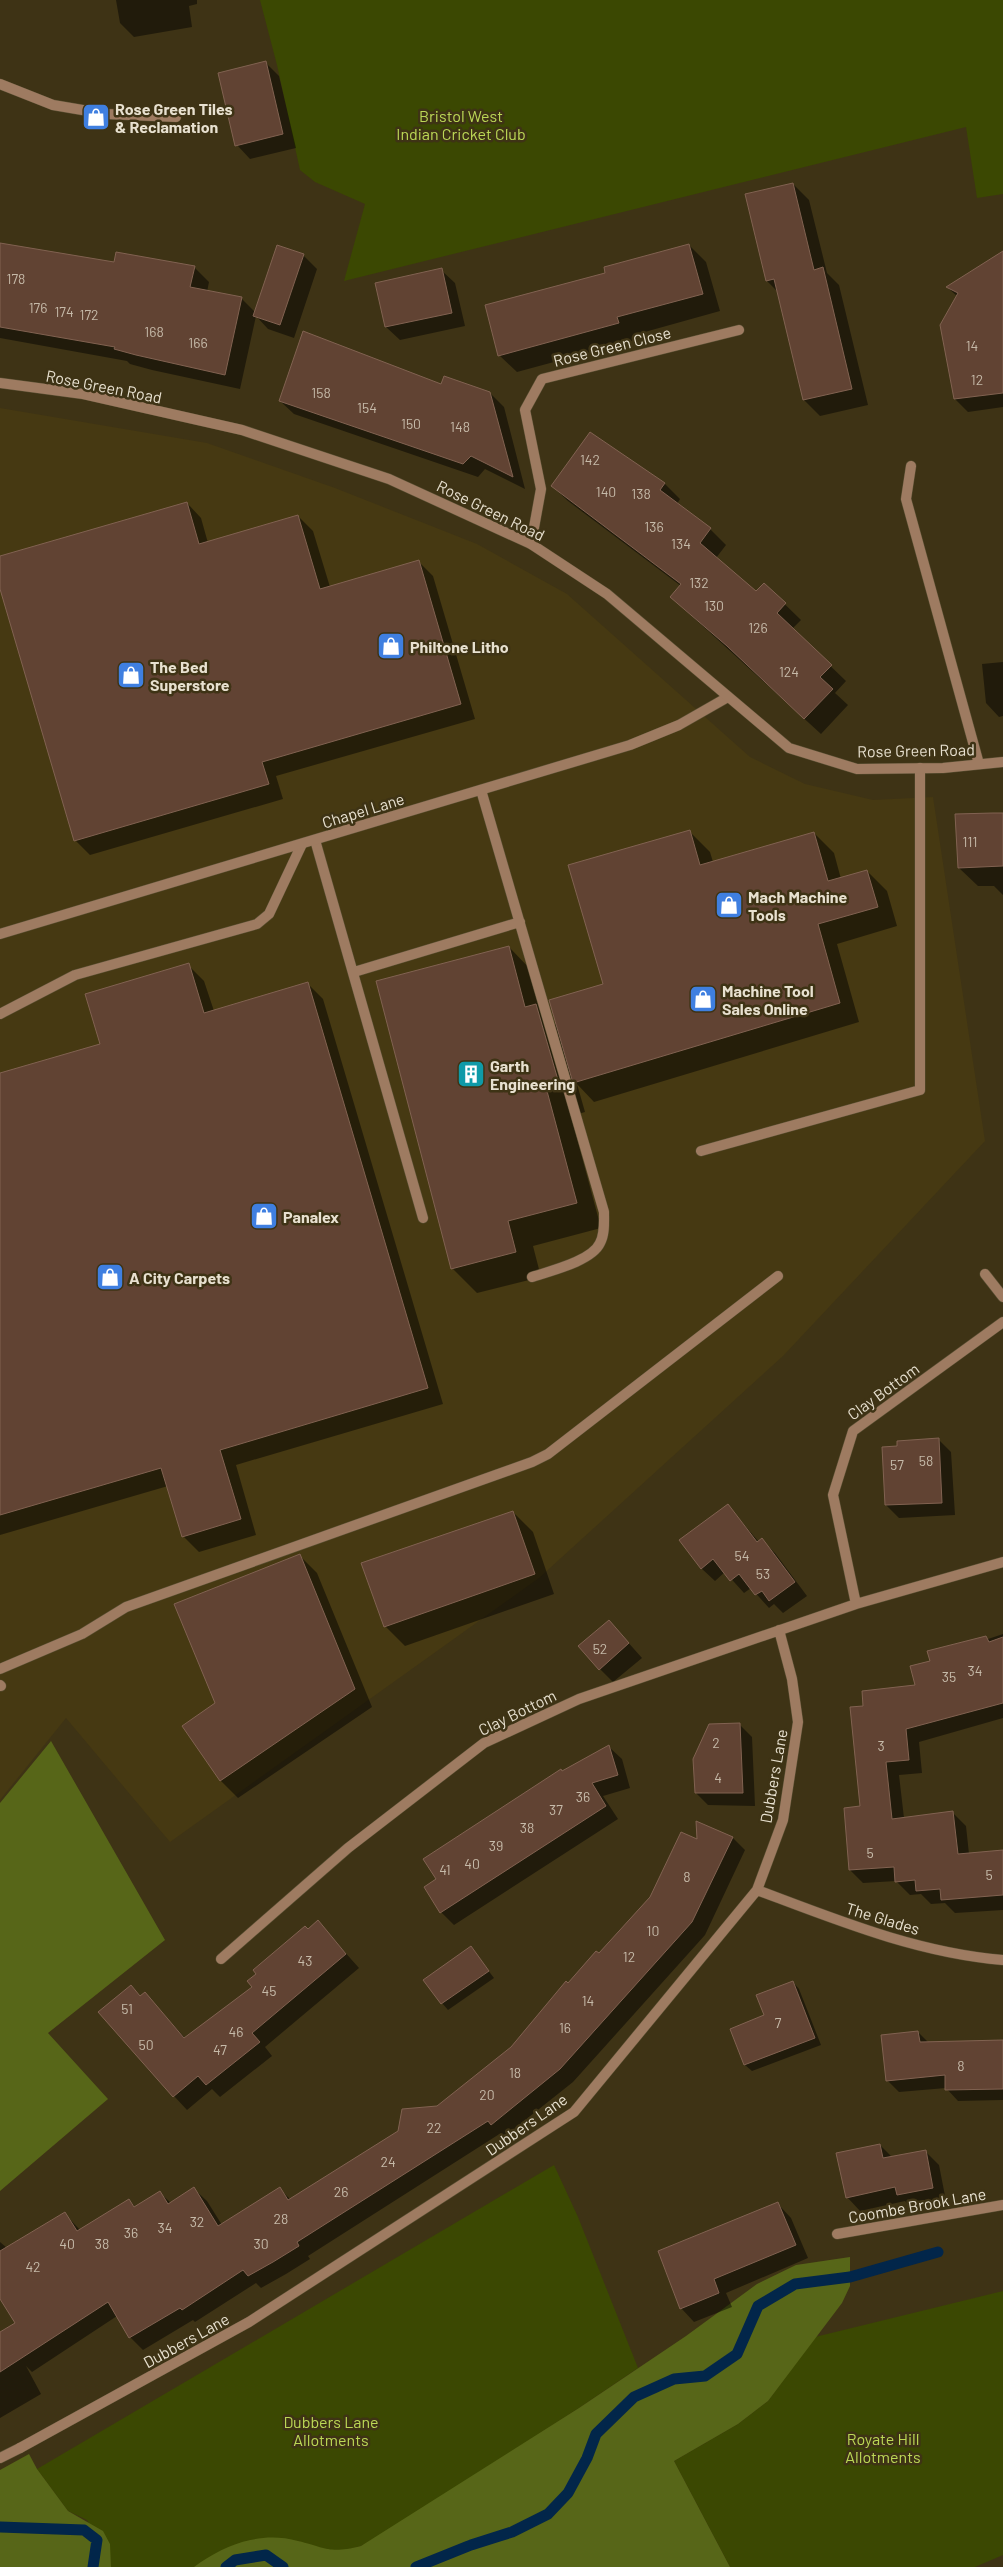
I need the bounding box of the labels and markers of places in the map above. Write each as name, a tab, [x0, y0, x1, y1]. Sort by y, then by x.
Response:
place label: Rose Green Tiles & Reclamation	[115, 99, 233, 136]
shop icon: Rose Green Tiles & Reclamation	[81, 102, 111, 132]
shop icon: Philtone Litho	[376, 631, 406, 661]
place label: Philtone Litho	[410, 637, 509, 656]
place label: The Bed Superstore	[150, 657, 230, 694]
shop icon: The Bed Superstore	[116, 660, 146, 690]
place label: Mach Machine Tools	[748, 887, 847, 924]
shop icon: Mach Machine Tools	[714, 890, 744, 920]
place label: Machine Tool Sales Online	[722, 981, 814, 1018]
shop icon: Machine Tool Sales Online	[688, 984, 718, 1014]
place label: Garth Engineering	[490, 1056, 575, 1093]
building icon: Garth Engineering	[456, 1059, 486, 1089]
shop icon: Panalex	[249, 1201, 279, 1231]
place label: Panalex	[283, 1207, 339, 1226]
shop icon: A City Carpets	[95, 1262, 125, 1292]
place label: A City Carpets	[129, 1268, 230, 1287]

